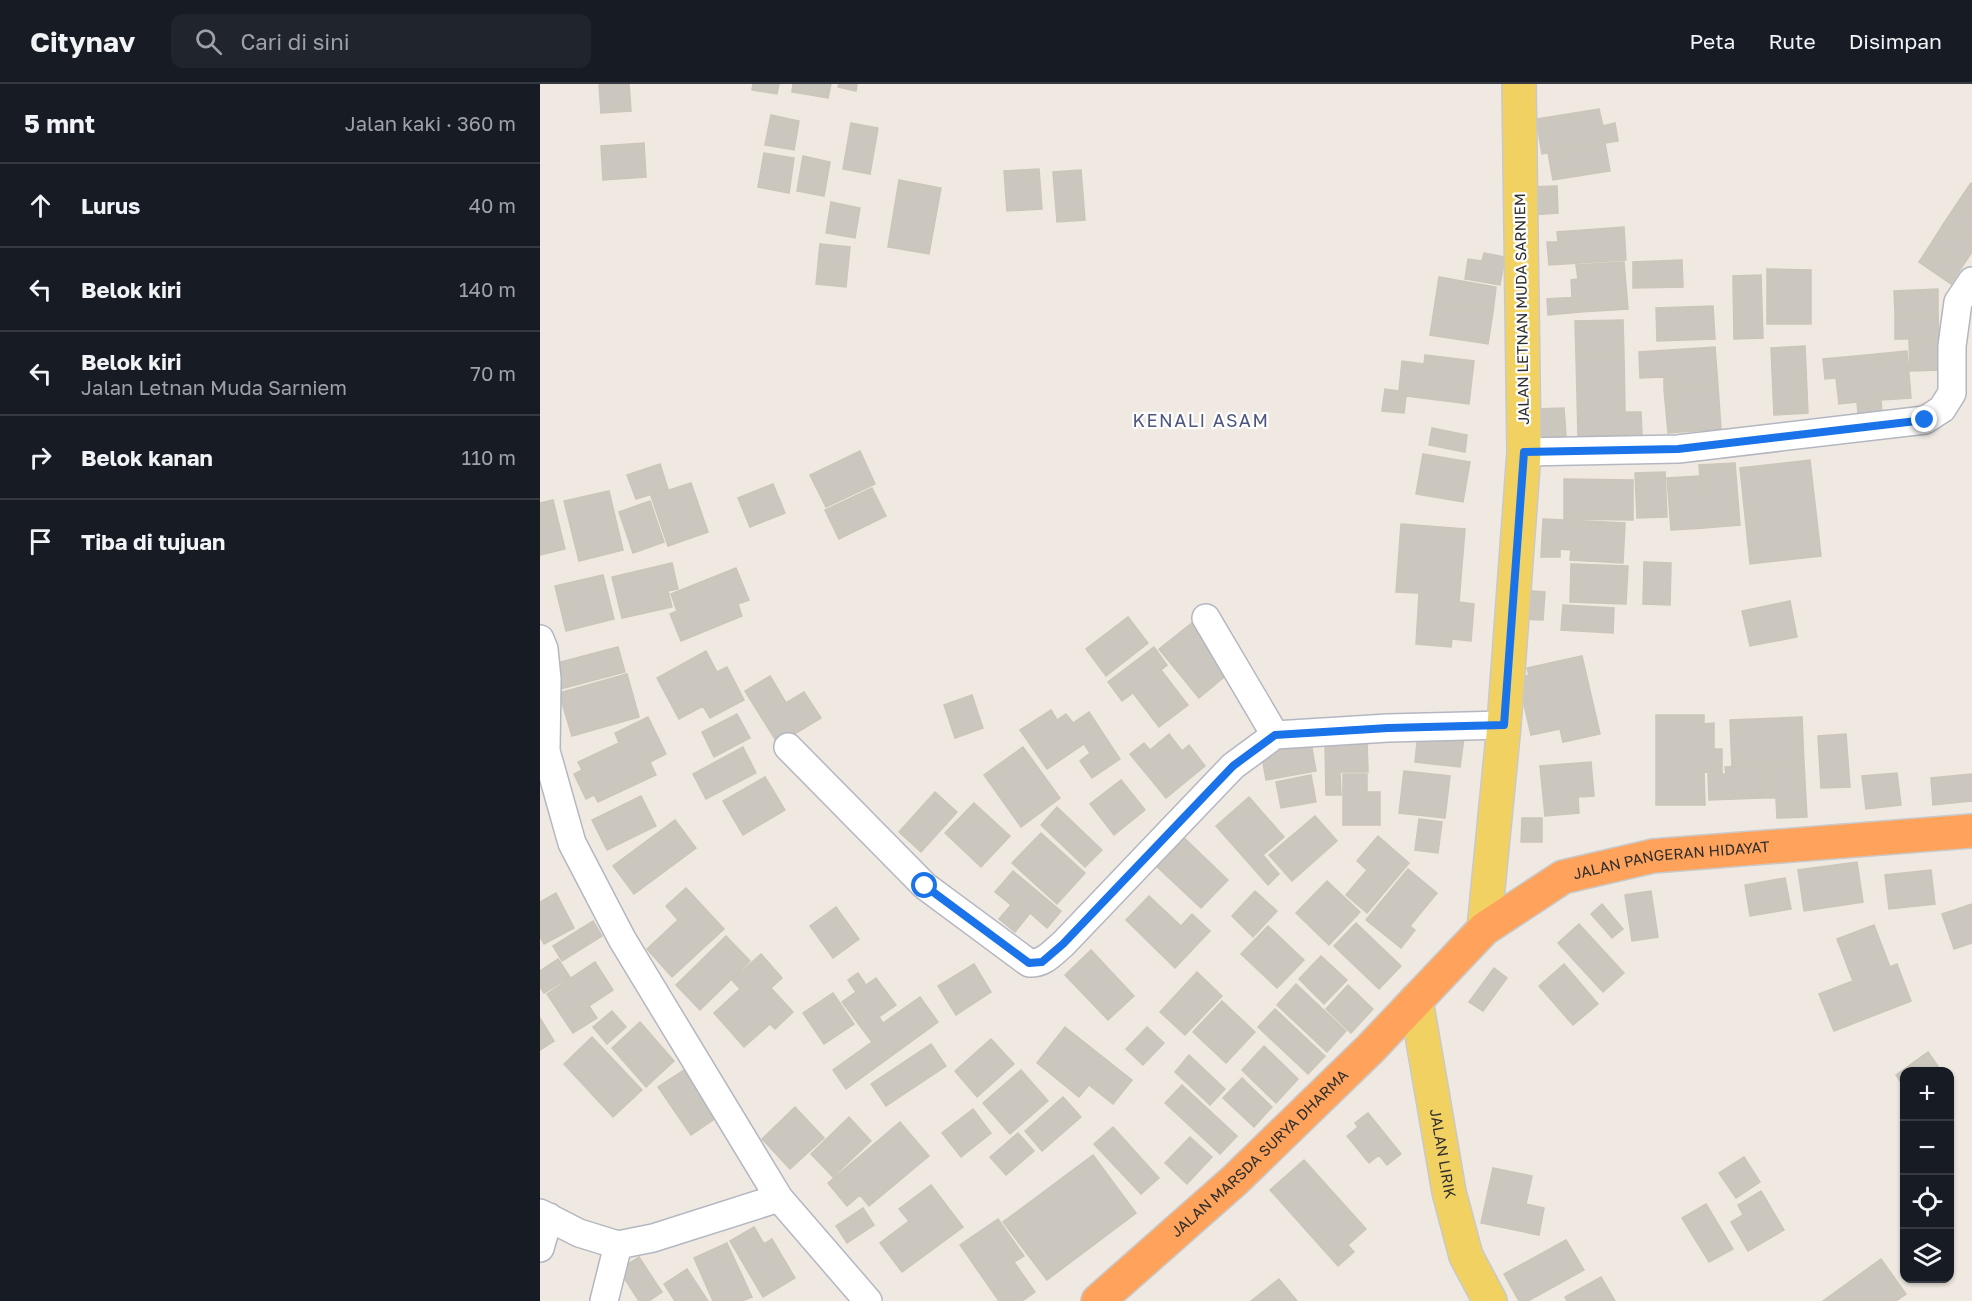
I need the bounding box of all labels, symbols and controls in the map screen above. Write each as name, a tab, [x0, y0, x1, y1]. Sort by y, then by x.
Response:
search box	[171, 14, 591, 68]
text: Citynav	[30, 25, 135, 58]
icon: search	[192, 25, 225, 58]
text: Cari di sini	[240, 28, 350, 55]
text: Peta	[1689, 28, 1735, 54]
text: Rute	[1768, 28, 1816, 54]
text: Disimpan	[1849, 28, 1942, 54]
text: 5 mnt	[24, 108, 95, 139]
text: Jalan kaki · 360 m	[345, 111, 516, 135]
icon: ahead	[24, 189, 57, 222]
text: Lurus	[81, 192, 140, 219]
text: 40 m	[469, 193, 516, 217]
street label: JALAN LETNAN MUDA SARNIEM	[1510, 193, 1532, 425]
icon: left	[24, 273, 57, 306]
text: Belok kiri	[81, 276, 182, 303]
text: 140 m	[459, 277, 516, 301]
text: Belok kiri	[81, 348, 182, 375]
icon: left	[24, 357, 57, 390]
text: 70 m	[470, 361, 516, 385]
text: Jalan Letnan Muda Sarniem	[81, 375, 347, 399]
route end	[1911, 406, 1937, 432]
district label: KENALI ASAM	[1133, 409, 1269, 431]
icon: right	[24, 441, 57, 474]
text: Belok kanan	[81, 444, 213, 471]
text: 110 m	[462, 445, 516, 469]
icon: arrive	[24, 525, 57, 558]
text: Tiba di tujuan	[81, 528, 225, 555]
street label: JALAN PANGERAN HIDAYAT	[1571, 837, 1770, 882]
route start	[911, 872, 937, 898]
street label: JALAN MARSDA SURYA DHARMA	[1167, 1065, 1351, 1240]
map controls	[1900, 1067, 1954, 1283]
button: +	[1900, 1067, 1954, 1121]
street label: JALAN LIRIK	[1427, 1107, 1460, 1200]
button: −	[1900, 1121, 1954, 1175]
button: locate	[1900, 1175, 1954, 1229]
button: layers	[1900, 1229, 1954, 1283]

